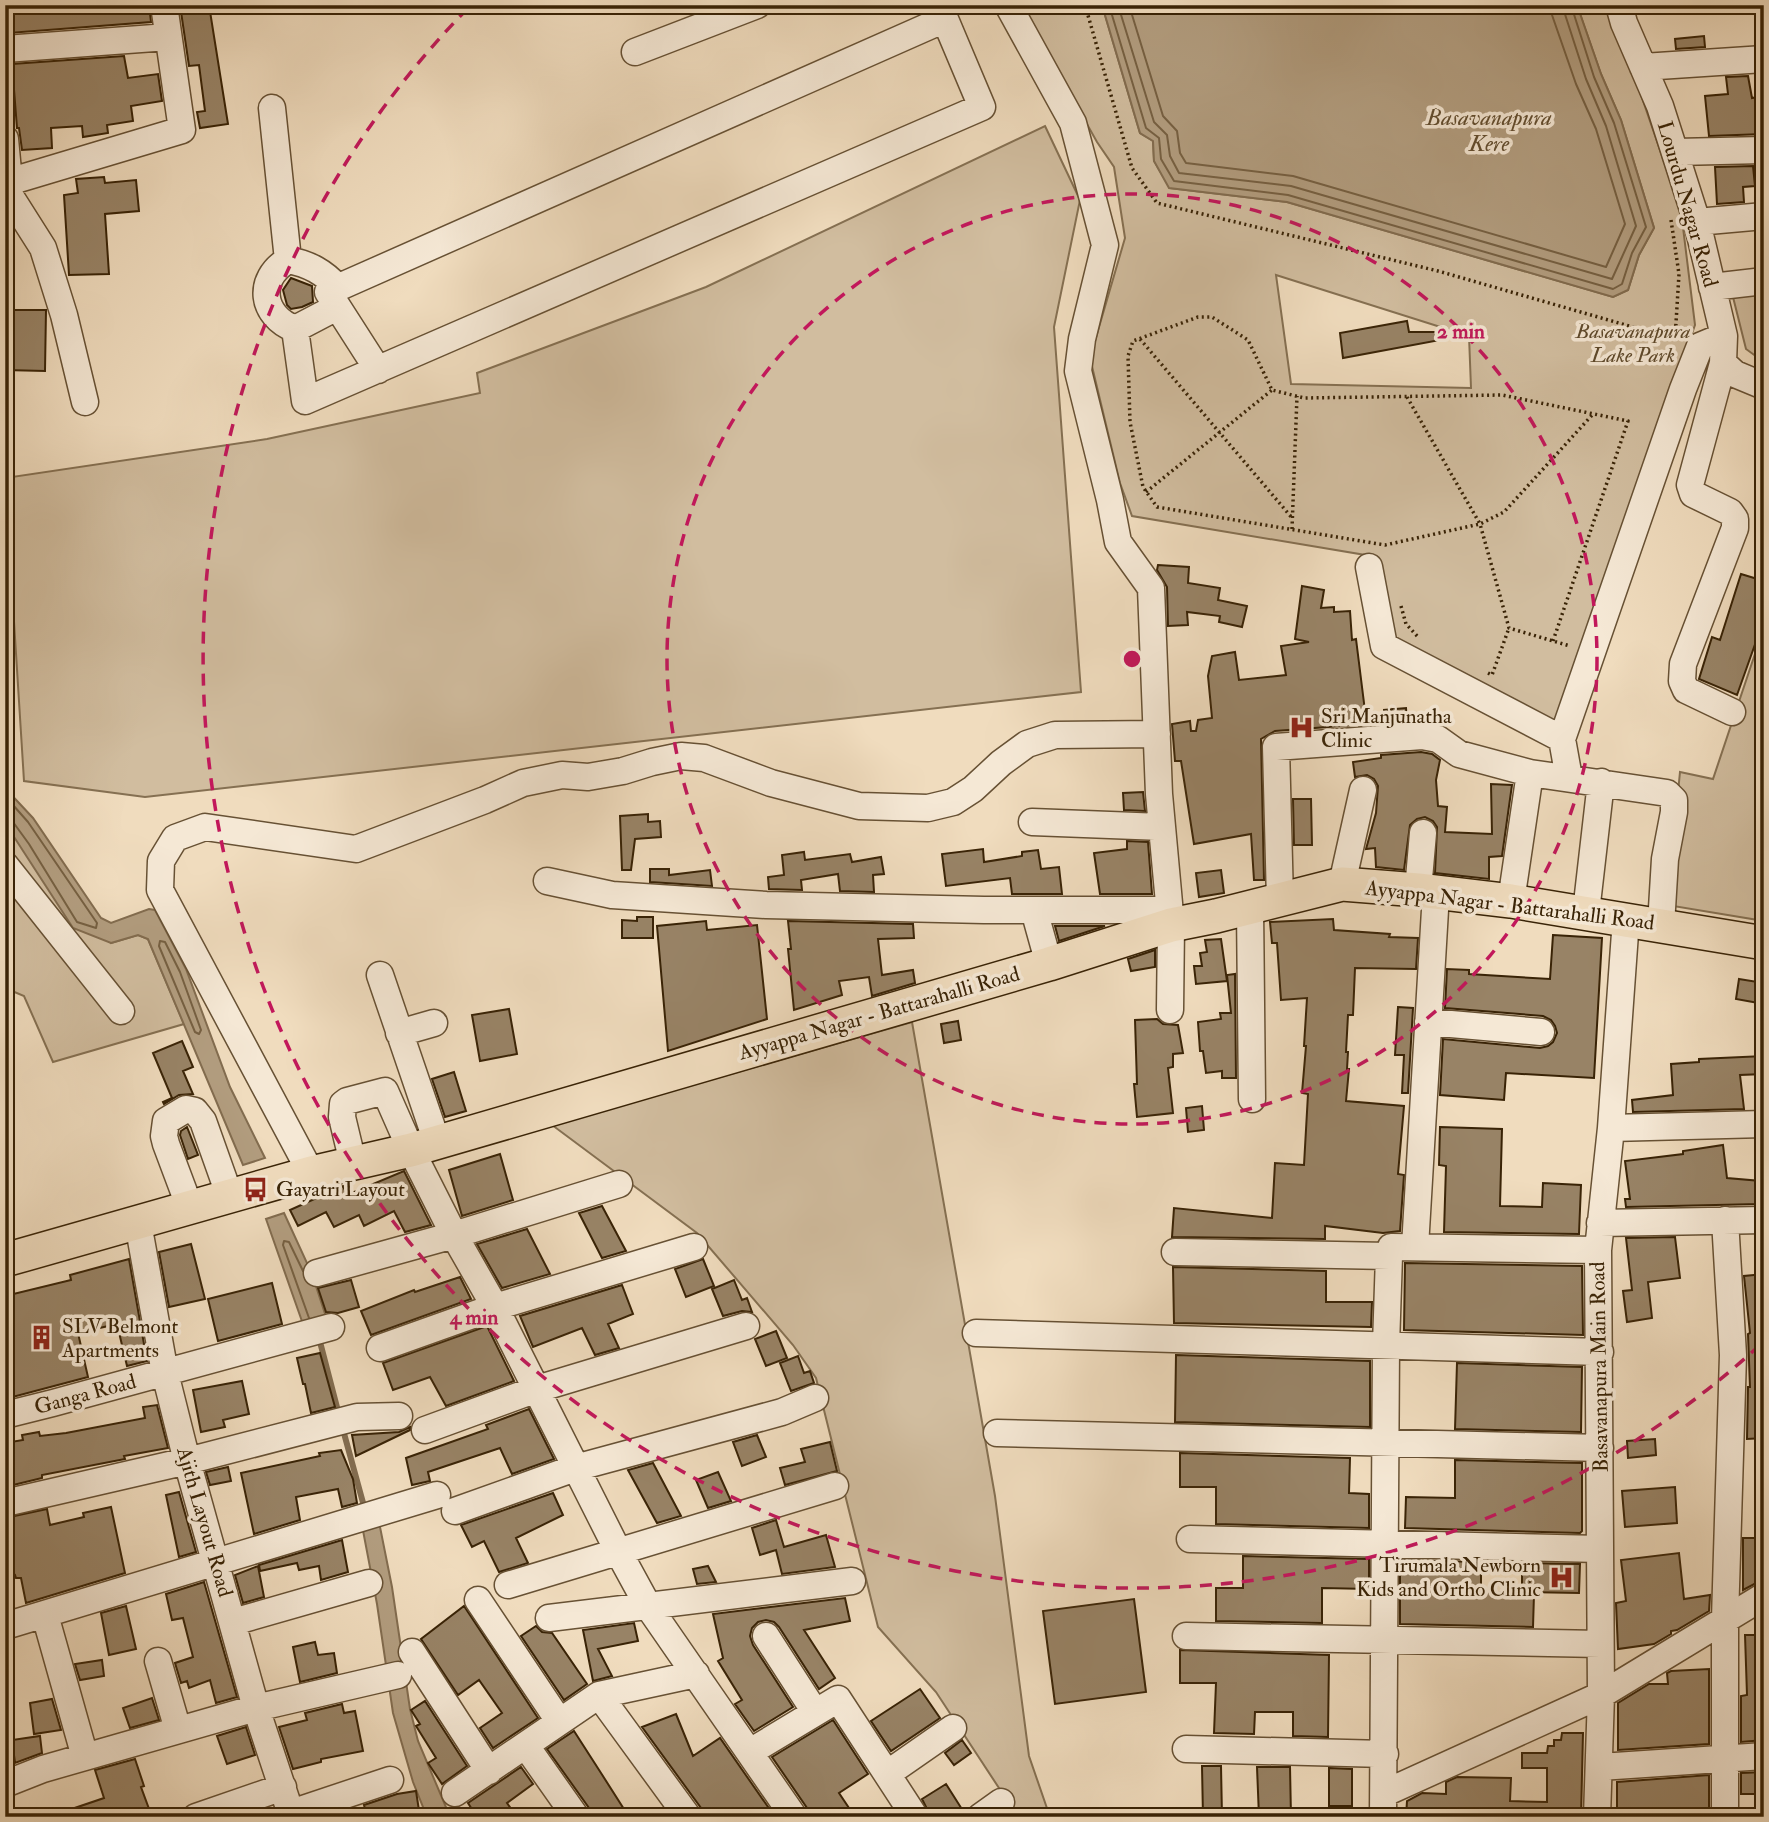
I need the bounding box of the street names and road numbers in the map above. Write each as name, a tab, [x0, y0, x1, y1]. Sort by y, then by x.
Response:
street label: Lourdu Nagar Road	[1651, 118, 1724, 291]
street label: Ayyappa Nagar - Battarahalli Road	[1363, 874, 1657, 937]
street label: Ayyappa Nagar - Battarahalli Road	[735, 960, 1023, 1067]
street label: Basavanapura Main Road	[1584, 1261, 1615, 1473]
street label: Ganga Road	[31, 1368, 140, 1421]
street label: Ajith Layout Road	[170, 1443, 239, 1601]

